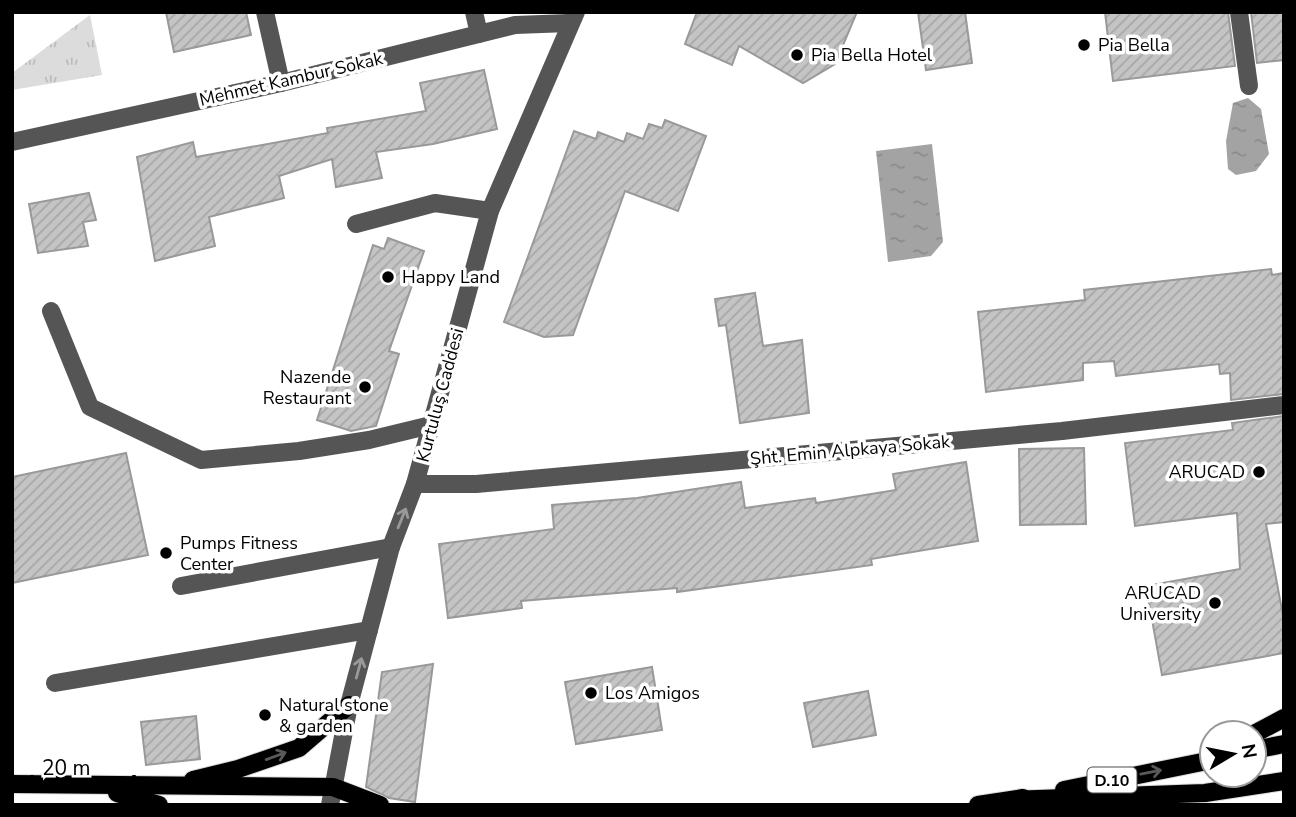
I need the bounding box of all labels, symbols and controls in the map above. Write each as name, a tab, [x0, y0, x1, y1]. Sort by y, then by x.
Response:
place label: Pia Bella	[1098, 33, 1170, 57]
marker: Pia Bella	[1076, 37, 1092, 53]
place label: Pia Bella Hotel	[811, 43, 933, 67]
street label: Mehmet Kambur Sokak	[197, 46, 386, 112]
marker: Pia Bella Hotel	[789, 47, 805, 63]
place label: Happy Land	[402, 265, 500, 289]
marker: Happy Land	[380, 269, 396, 285]
street label: Kurtuluş Caddesi	[411, 325, 469, 465]
place label: Nazende Restaurant	[263, 365, 352, 410]
marker: Nazende Restaurant	[357, 379, 373, 395]
street label: Şht. Emin Alpkaya Sokak	[749, 429, 952, 471]
place label: ARUCAD	[1168, 460, 1245, 484]
marker: ARUCAD	[1251, 464, 1267, 480]
one-way arrow	[397, 508, 410, 529]
place label: Pumps Fitness Center	[180, 531, 298, 576]
marker: Pumps Fitness Center	[158, 545, 174, 561]
place label: ARUCAD University	[1120, 581, 1202, 626]
marker: ARUCAD University	[1207, 595, 1223, 611]
one-way arrow	[353, 657, 366, 679]
place label: Los Amigos	[605, 681, 700, 705]
marker: Los Amigos	[583, 685, 599, 701]
place label: Natural stone & garden	[279, 693, 389, 738]
marker: Natural stone & garden	[257, 707, 273, 723]
north arrow	[1198, 719, 1268, 789]
text: N	[1235, 742, 1263, 760]
scale bar	[32, 744, 133, 788]
one-way arrow	[264, 749, 286, 761]
text: 20 m	[42, 754, 91, 782]
one-way arrow	[1139, 765, 1162, 779]
road number: D.10	[1088, 768, 1136, 792]

